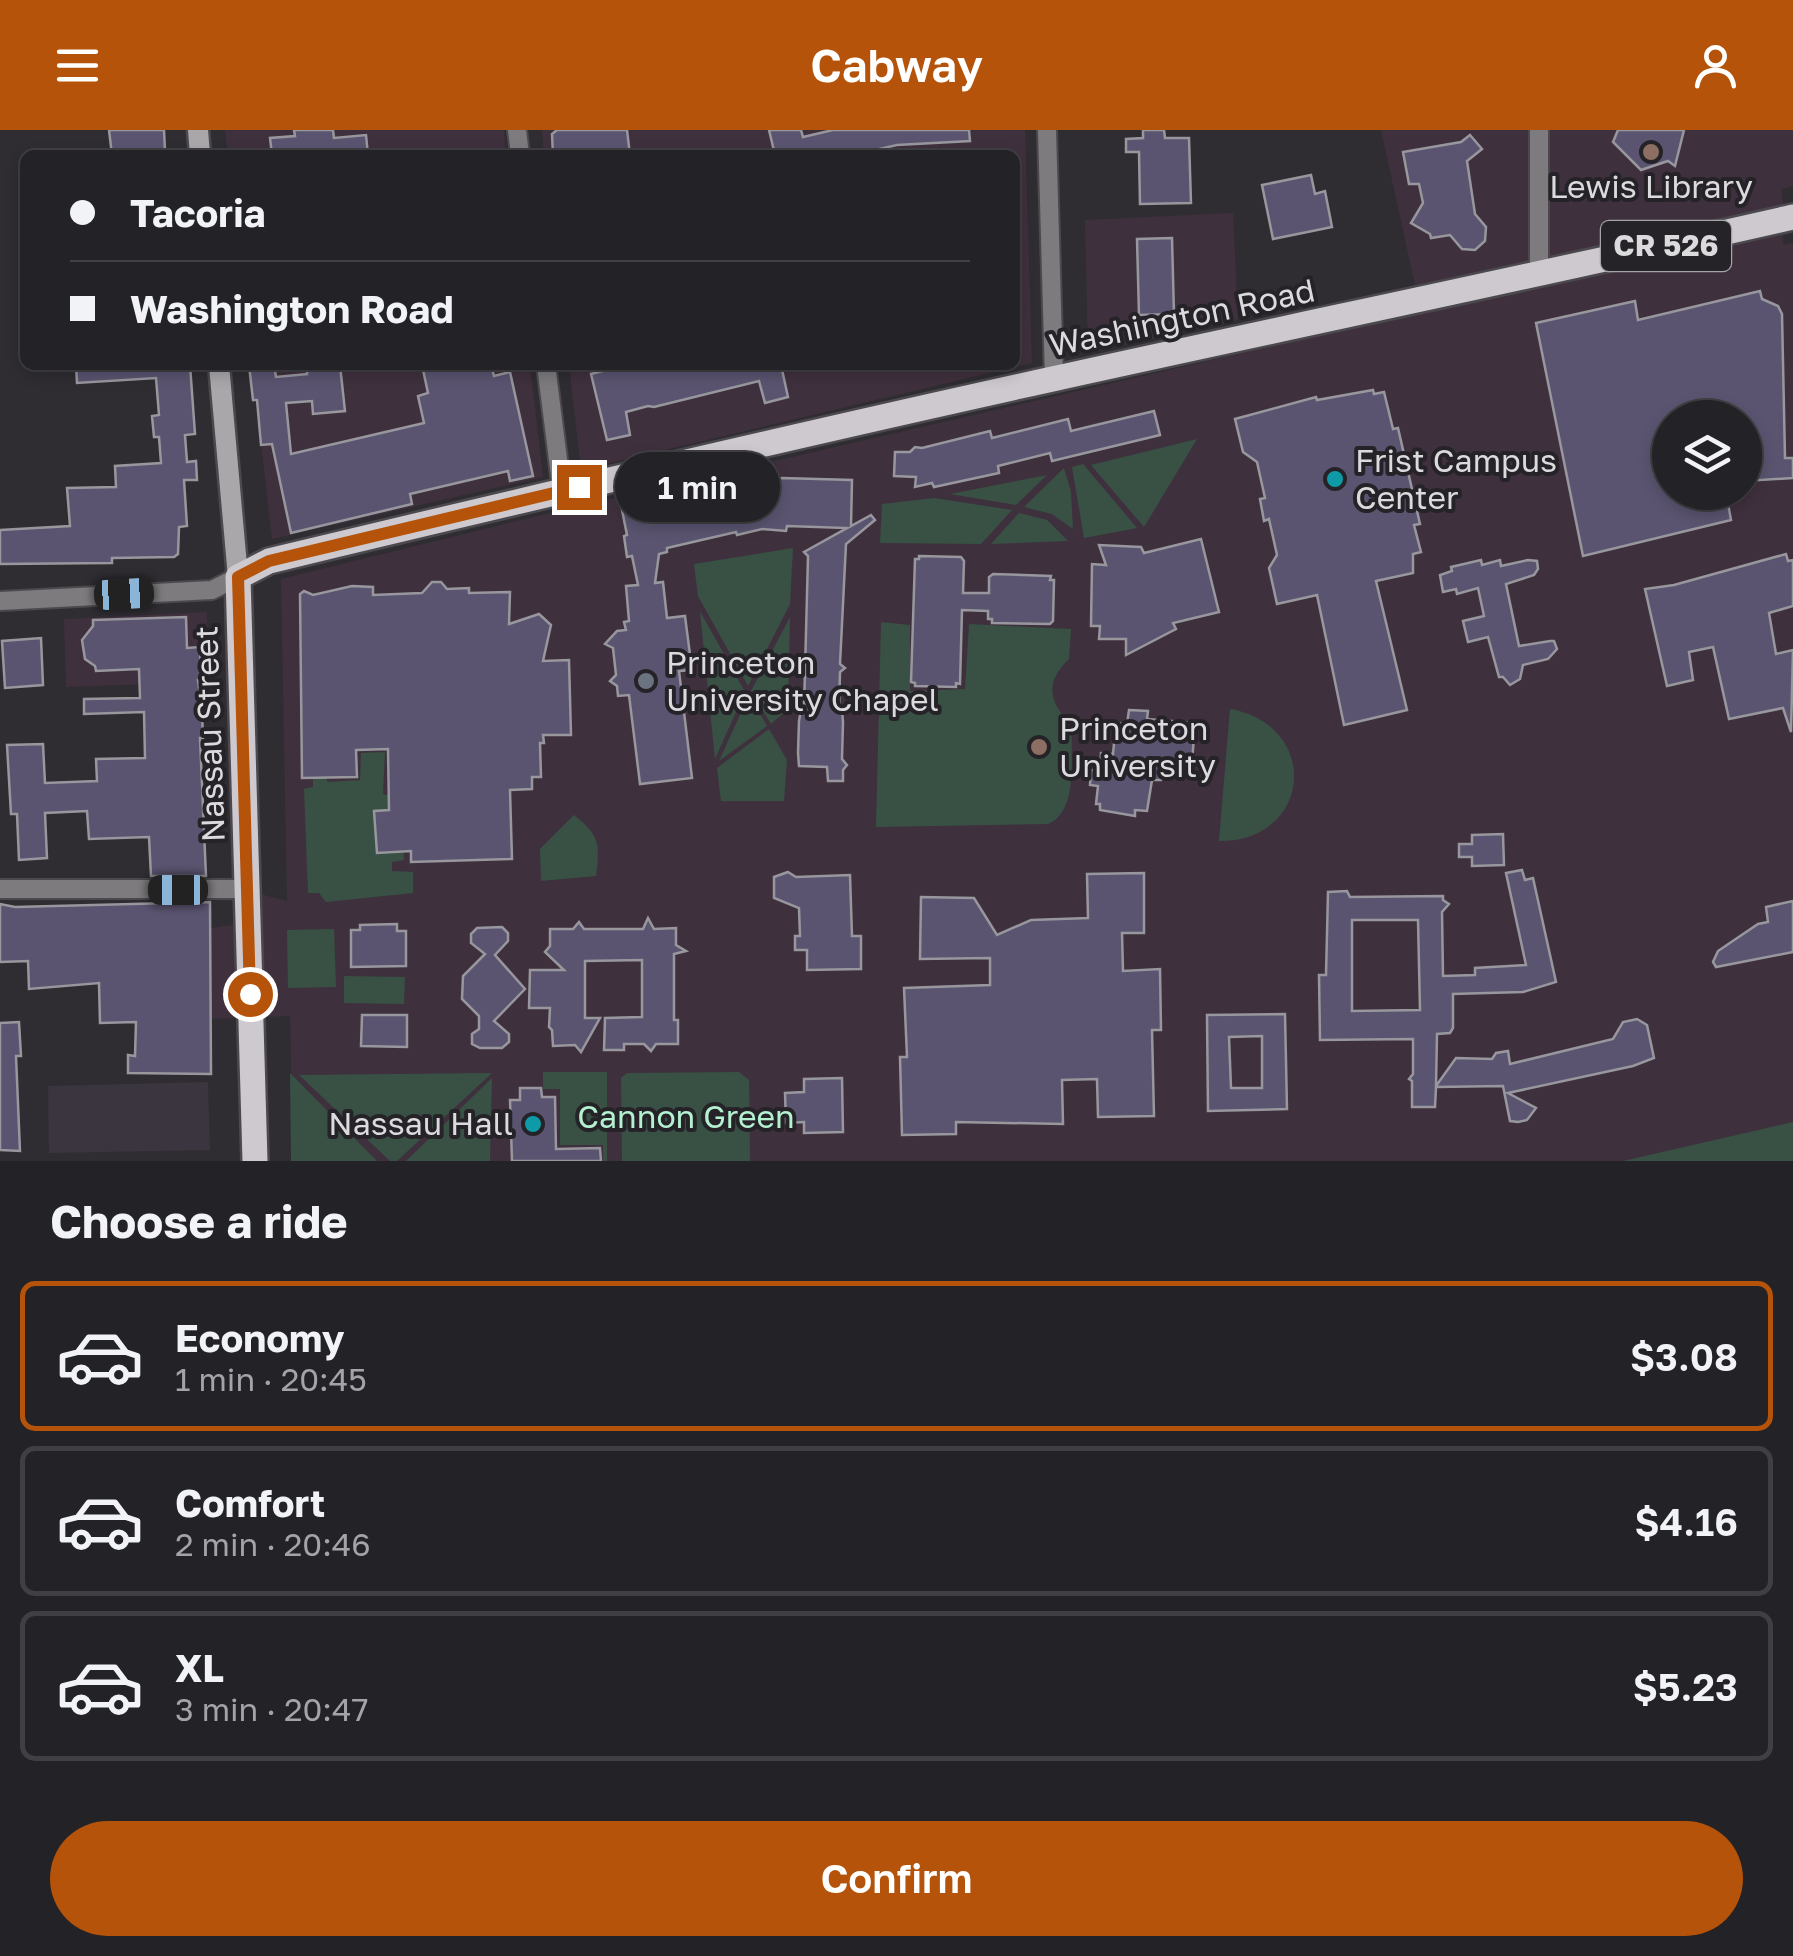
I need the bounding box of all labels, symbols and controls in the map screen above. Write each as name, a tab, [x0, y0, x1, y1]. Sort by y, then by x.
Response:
icon: menu	[50, 38, 105, 93]
text: Cabway	[810, 38, 983, 92]
icon: person	[1688, 38, 1743, 93]
marker: Lewis Library	[1640, 141, 1662, 163]
place label: Lewis Library	[1549, 167, 1753, 205]
text: Tacoria	[130, 190, 266, 235]
road number: CR 526	[1601, 221, 1731, 271]
street label: Washington Road	[1046, 270, 1318, 364]
text: Washington Road	[130, 286, 454, 331]
map controls	[1652, 400, 1762, 510]
button: layers	[1652, 400, 1762, 510]
place label: Frist Campus Center	[1355, 441, 1557, 516]
callout: 1 min	[614, 452, 779, 522]
route end	[557, 465, 602, 510]
text: 1 min	[657, 468, 738, 506]
marker: Frist Campus Center	[1324, 468, 1346, 490]
car	[93, 577, 155, 611]
street label: Nassau Street	[186, 625, 232, 843]
place label: Princeton University Chapel	[666, 643, 939, 718]
marker: Princeton University Chapel	[635, 670, 657, 692]
place label: Princeton University	[1059, 709, 1216, 784]
marker: Princeton University	[1028, 736, 1050, 758]
car	[148, 875, 208, 905]
route start	[228, 972, 273, 1017]
park label: Cannon Green	[577, 1097, 795, 1135]
place label: Nassau Hall	[328, 1104, 513, 1142]
marker: Nassau Hall	[522, 1113, 544, 1135]
text: Choose a ride	[50, 1194, 348, 1248]
icon: car	[55, 1311, 145, 1401]
text: Economy	[175, 1315, 344, 1360]
text: $3.08	[1630, 1334, 1738, 1379]
text: 1 min · 20:45	[175, 1360, 367, 1398]
icon: car	[55, 1476, 145, 1566]
text: Comfort	[175, 1480, 325, 1525]
text: $4.16	[1634, 1499, 1738, 1544]
text: 2 min · 20:46	[175, 1525, 371, 1563]
icon: car	[55, 1641, 145, 1731]
text: XL	[175, 1645, 224, 1690]
text: $5.23	[1633, 1664, 1738, 1709]
text: 3 min · 20:47	[175, 1690, 368, 1728]
button: Confirm	[50, 1821, 1743, 1936]

